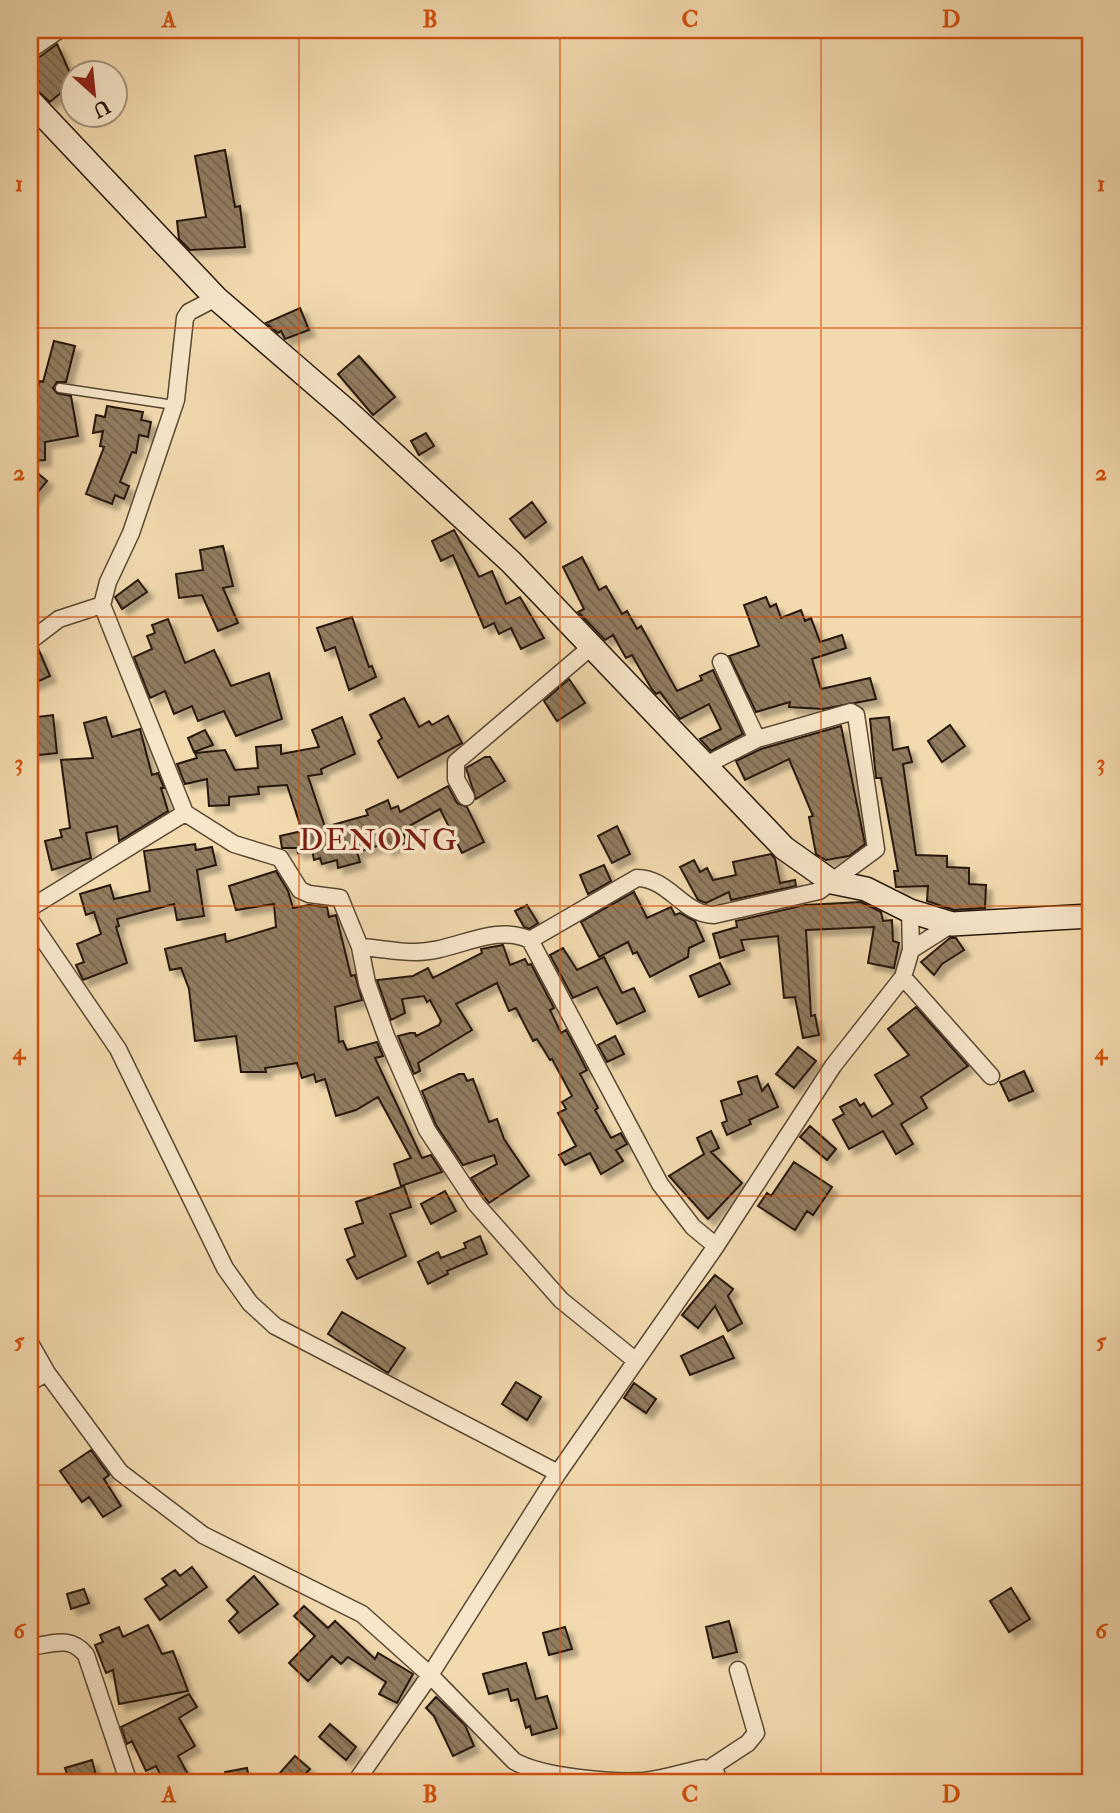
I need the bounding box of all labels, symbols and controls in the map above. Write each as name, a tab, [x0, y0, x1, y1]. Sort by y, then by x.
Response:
text: A	[161, 5, 177, 34]
text: B	[422, 5, 438, 34]
text: C	[682, 5, 698, 34]
text: D	[942, 5, 960, 34]
north arrow	[60, 60, 130, 130]
text: U	[89, 94, 114, 123]
text: 1	[15, 169, 23, 198]
text: 1	[1097, 169, 1105, 198]
text: 2	[13, 458, 25, 487]
text: 2	[1095, 458, 1107, 487]
text: 3	[15, 748, 23, 777]
text: 3	[1097, 748, 1105, 777]
district label: DENONG	[299, 822, 459, 859]
text: 4	[12, 1037, 27, 1066]
text: 4	[1094, 1037, 1109, 1066]
text: 5	[14, 1326, 25, 1355]
text: 5	[1096, 1326, 1107, 1355]
text: 6	[13, 1616, 27, 1645]
text: 6	[1095, 1616, 1109, 1645]
text: A	[161, 1780, 177, 1809]
text: B	[422, 1780, 438, 1809]
text: C	[682, 1780, 698, 1809]
text: D	[942, 1780, 960, 1809]

